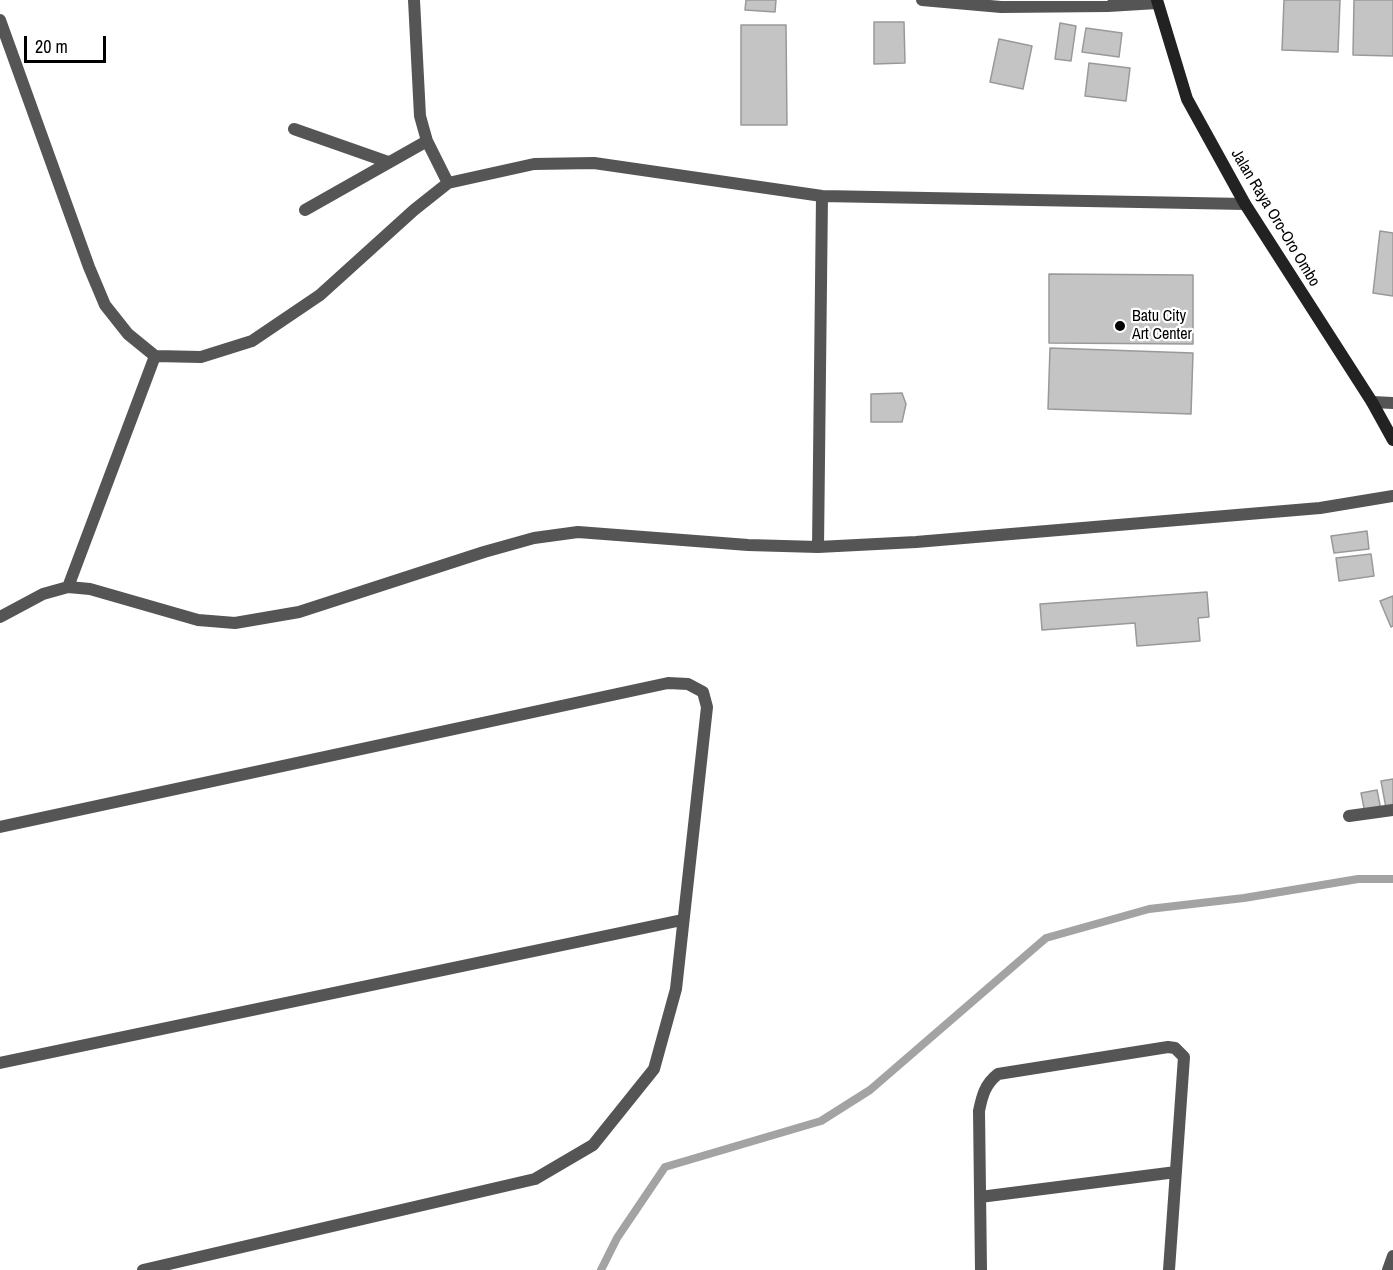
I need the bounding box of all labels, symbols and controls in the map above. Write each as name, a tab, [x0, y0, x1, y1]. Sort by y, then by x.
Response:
scale bar	[27, 24, 110, 62]
text: 20 m	[35, 34, 68, 59]
street label: Jalan Raya Oro-Oro Ombo	[1226, 146, 1324, 290]
place label: Batu City Art Center	[1132, 307, 1192, 345]
marker: Batu City Art Center	[1113, 319, 1127, 333]

